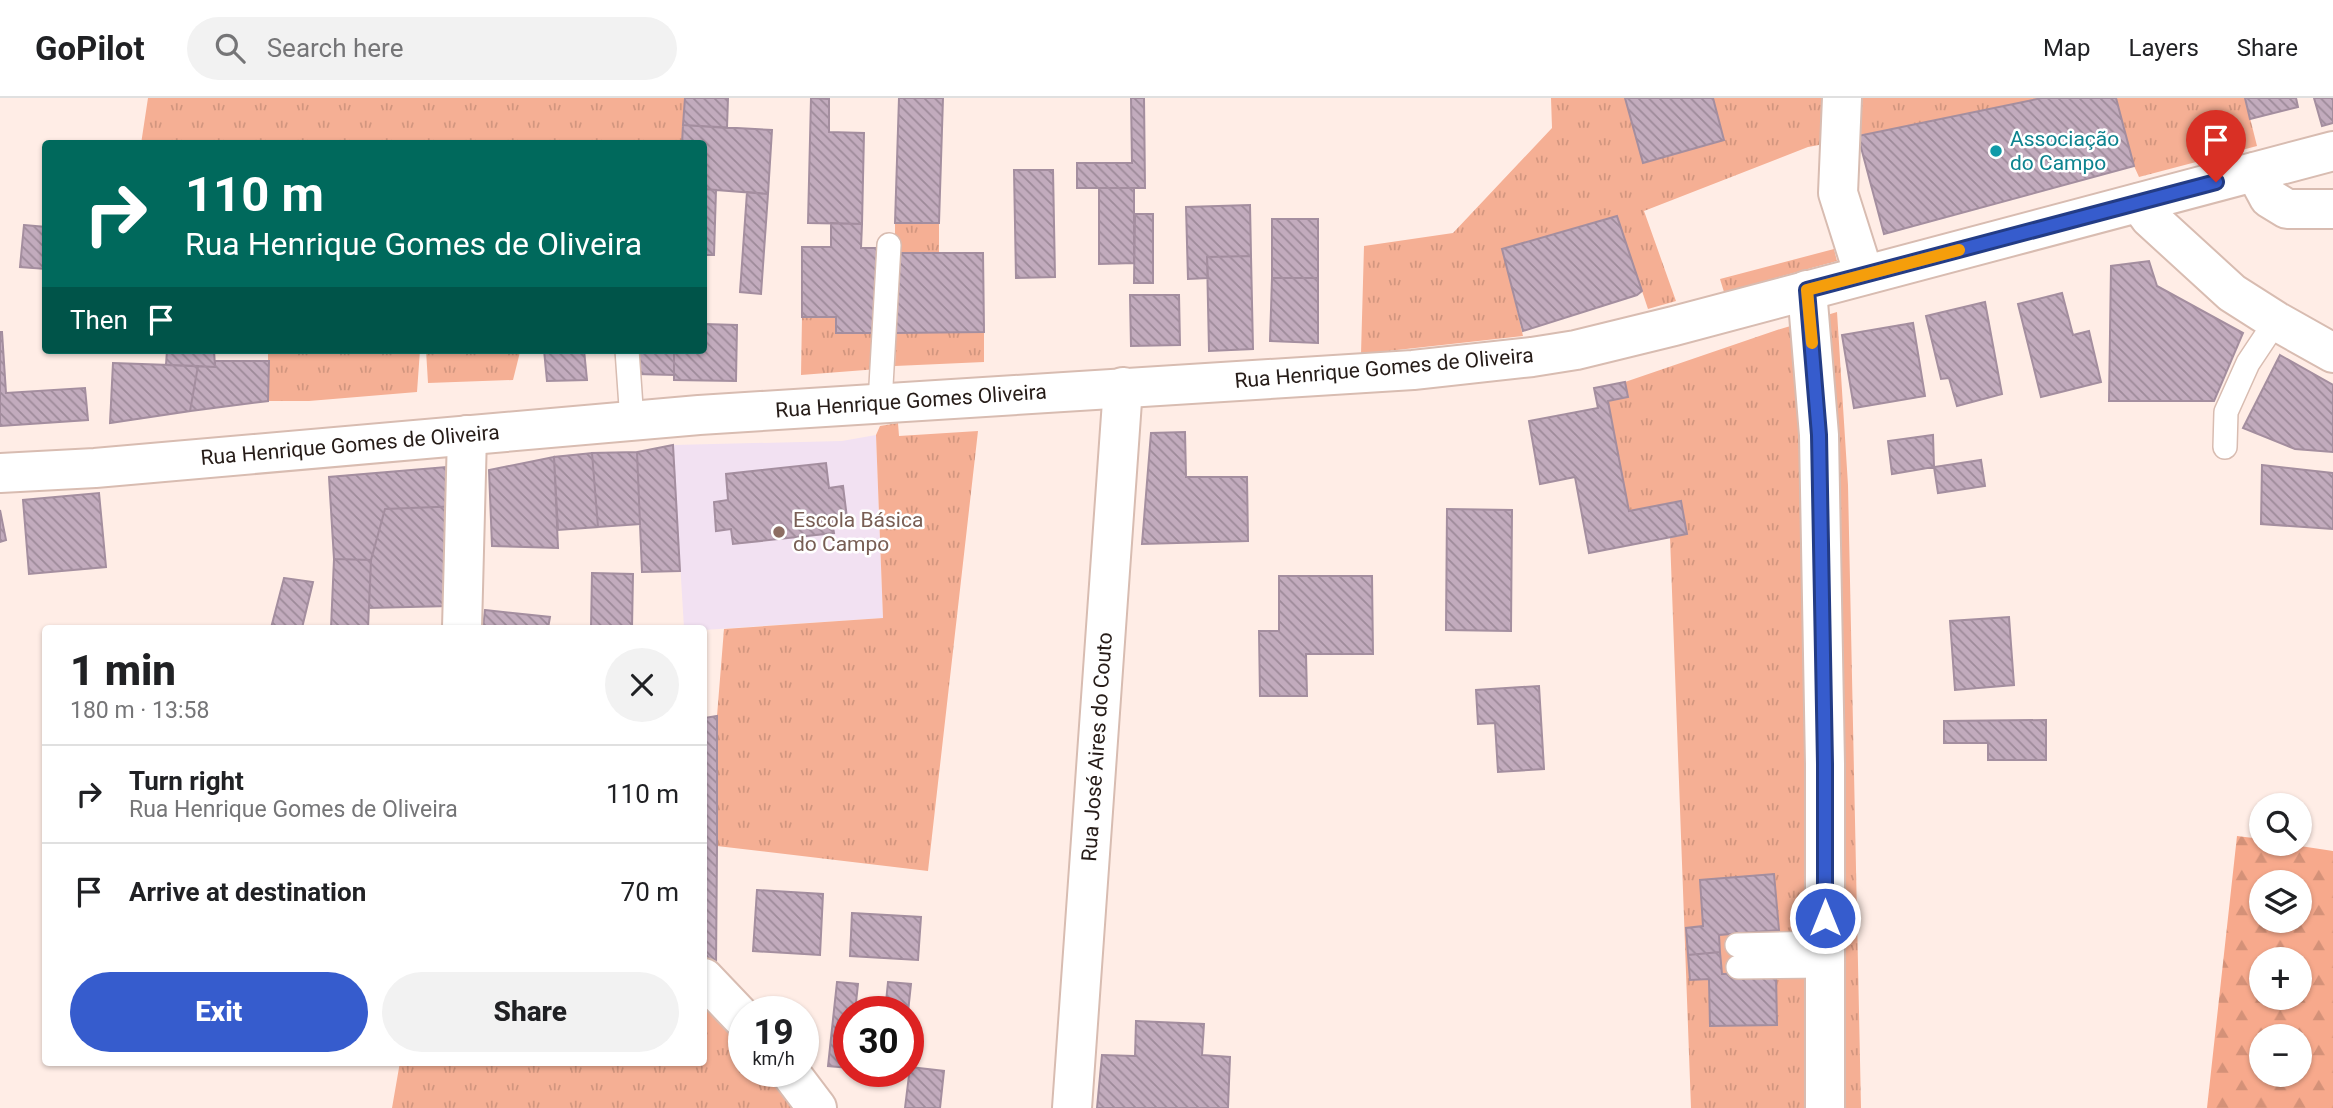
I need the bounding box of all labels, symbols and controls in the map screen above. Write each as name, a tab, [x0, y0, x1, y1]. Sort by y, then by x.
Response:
search box	[187, 17, 677, 80]
text: GoPilot	[35, 29, 145, 68]
icon: search	[211, 29, 249, 67]
text: Search here	[267, 33, 403, 63]
text: Map	[2043, 34, 2091, 62]
text: Layers	[2129, 34, 2199, 62]
text: Share	[2237, 34, 2298, 62]
pin	[2186, 110, 2246, 182]
icon: arrive	[2197, 121, 2235, 159]
place label: Associação do Campo	[2010, 127, 2119, 175]
marker: Associação do Campo	[1988, 143, 2004, 159]
text: 110 m	[185, 166, 324, 223]
icon: right	[70, 168, 161, 259]
text: Rua Henrique Gomes de Oliveira	[185, 225, 642, 263]
icon: arrive	[142, 301, 180, 339]
text: Then	[70, 305, 128, 335]
street label: Rua Henrique Gomes de Oliveira	[1233, 343, 1535, 393]
street label: Rua Henrique Gomes Oliveira	[775, 380, 1047, 422]
street label: Rua Henrique Gomes de Oliveira	[199, 420, 501, 470]
place label: Escola Básica do Campo	[793, 508, 923, 556]
marker: Escola Básica do Campo	[771, 524, 787, 540]
street label: Rua José Aires do Couto	[1077, 632, 1117, 862]
text: 1 min	[70, 646, 176, 695]
button: close	[605, 648, 679, 722]
text: 180 m · 13:58	[70, 697, 209, 724]
text: Turn right	[129, 766, 244, 796]
icon: right	[70, 775, 108, 813]
text: 110 m	[606, 779, 679, 809]
map controls	[2249, 793, 2312, 1087]
button: search	[2249, 793, 2312, 856]
text: Rua Henrique Gomes de Oliveira	[129, 796, 458, 823]
button: layers	[2249, 870, 2312, 933]
icon: arrive	[70, 873, 108, 911]
text: Arrive at destination	[129, 877, 366, 907]
text: 70 m	[621, 877, 679, 907]
position arrow	[1788, 881, 1862, 955]
button: +	[2249, 947, 2312, 1010]
button: Exit	[70, 972, 368, 1052]
button: Share	[382, 972, 679, 1052]
speed limit sign: 30	[833, 996, 924, 1087]
text: 19	[753, 1012, 794, 1053]
button: −	[2249, 1024, 2312, 1087]
text: km/h	[752, 1048, 795, 1069]

